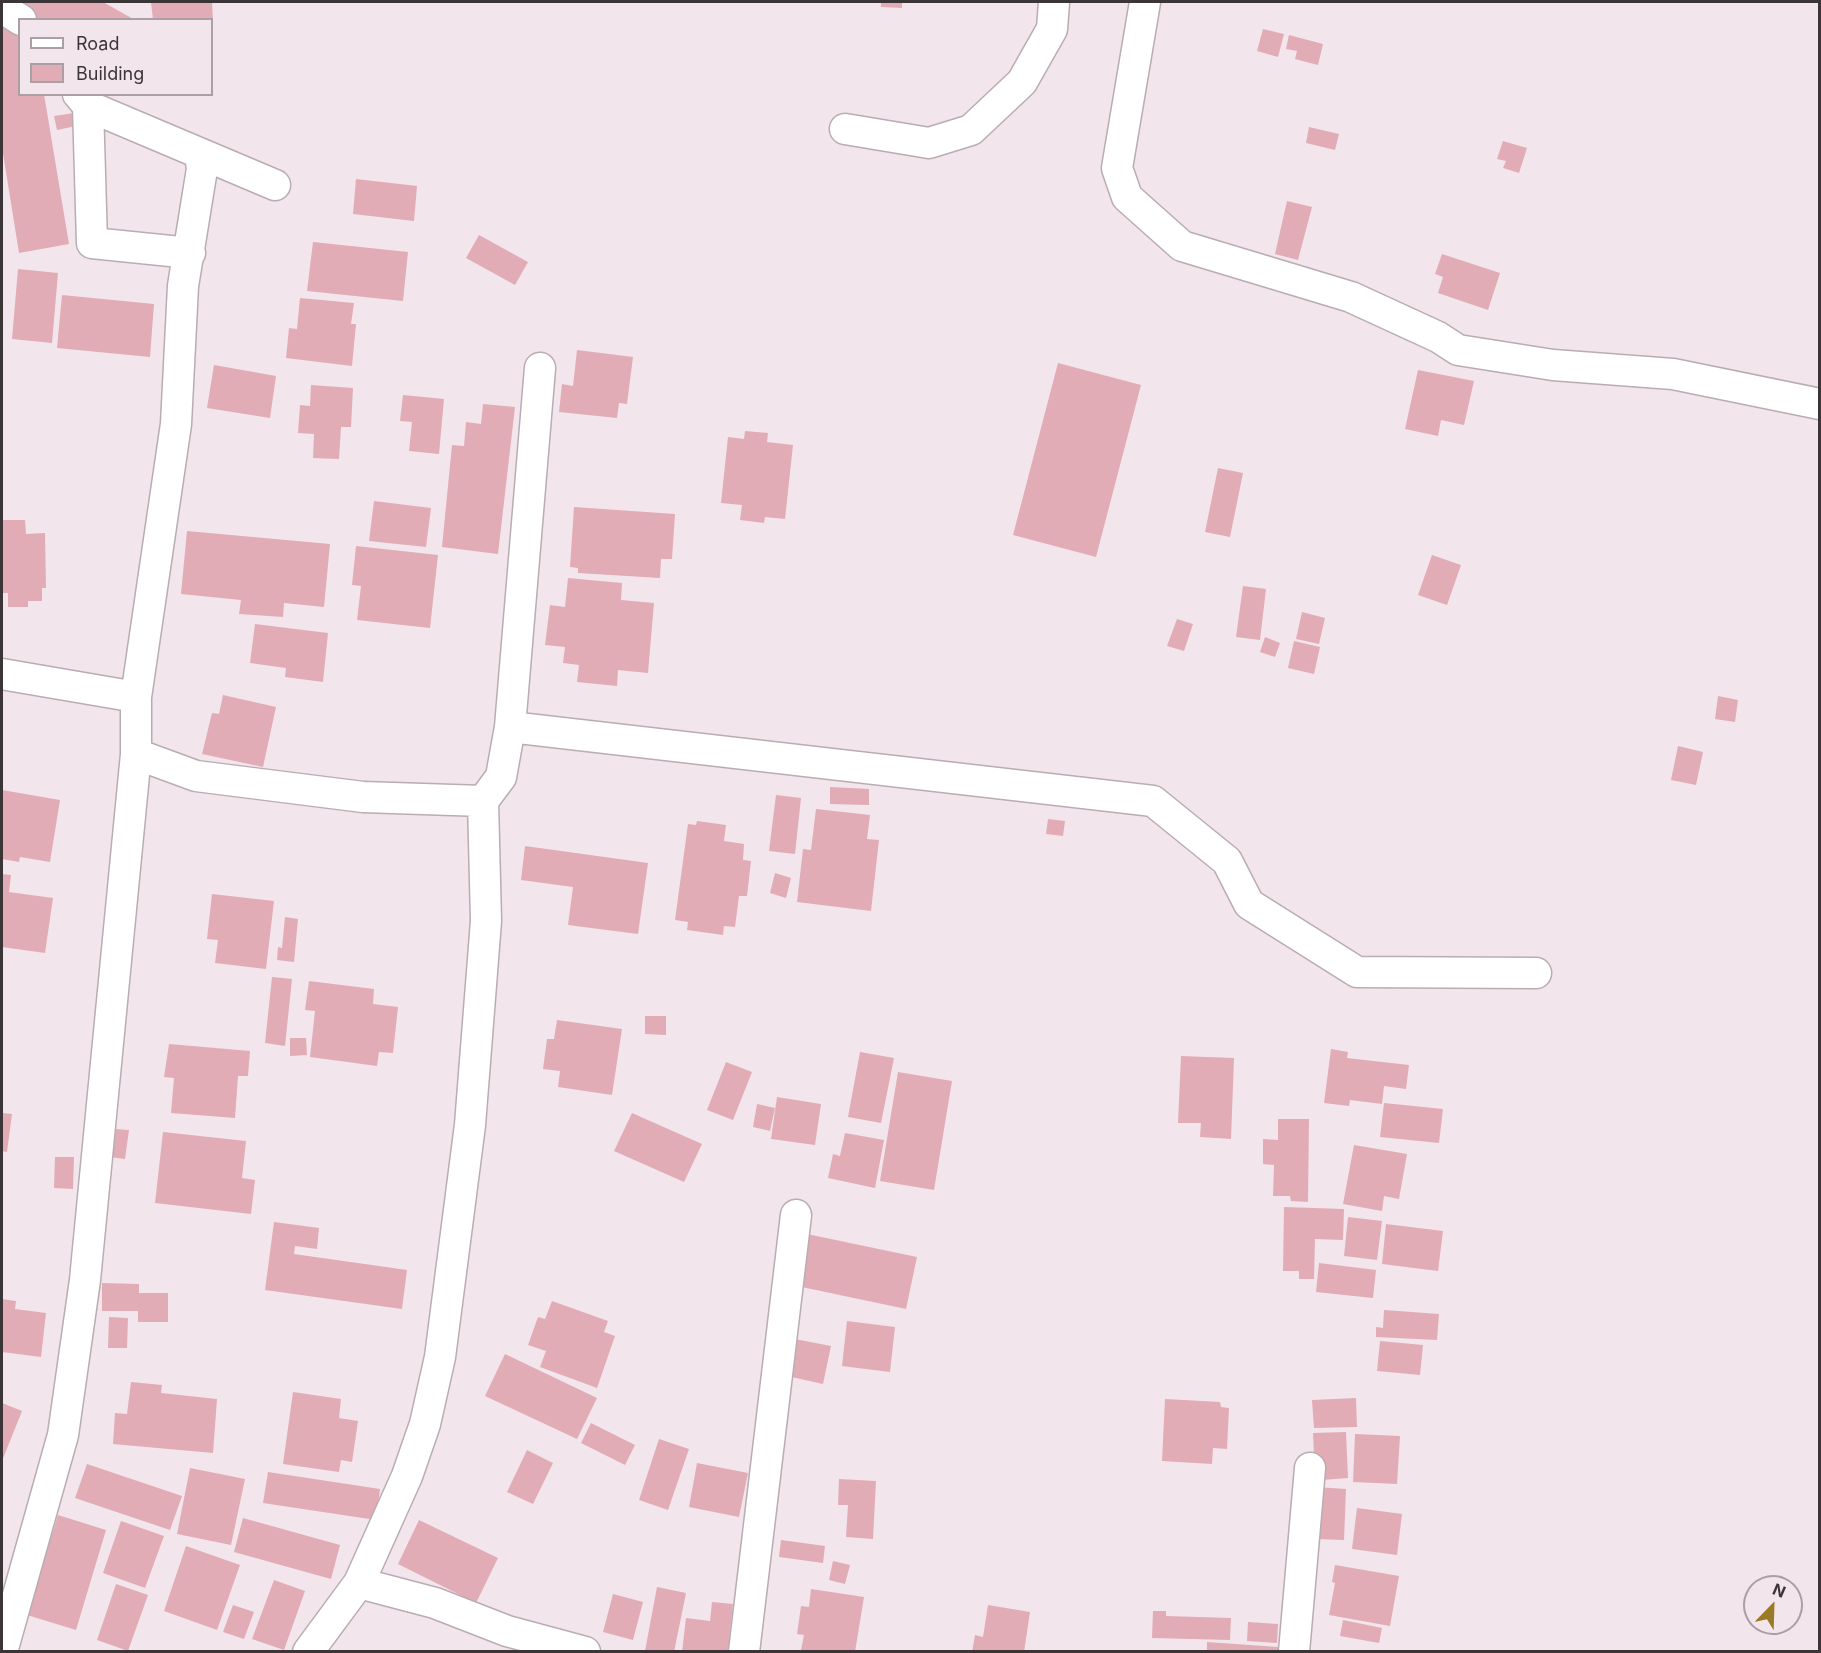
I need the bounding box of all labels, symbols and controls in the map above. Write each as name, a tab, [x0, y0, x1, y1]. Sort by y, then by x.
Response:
legend	[18, 18, 213, 96]
text: Road	[76, 33, 119, 54]
text: Building	[76, 63, 144, 84]
north arrow	[1743, 1575, 1803, 1635]
text: N	[1770, 1579, 1789, 1602]

